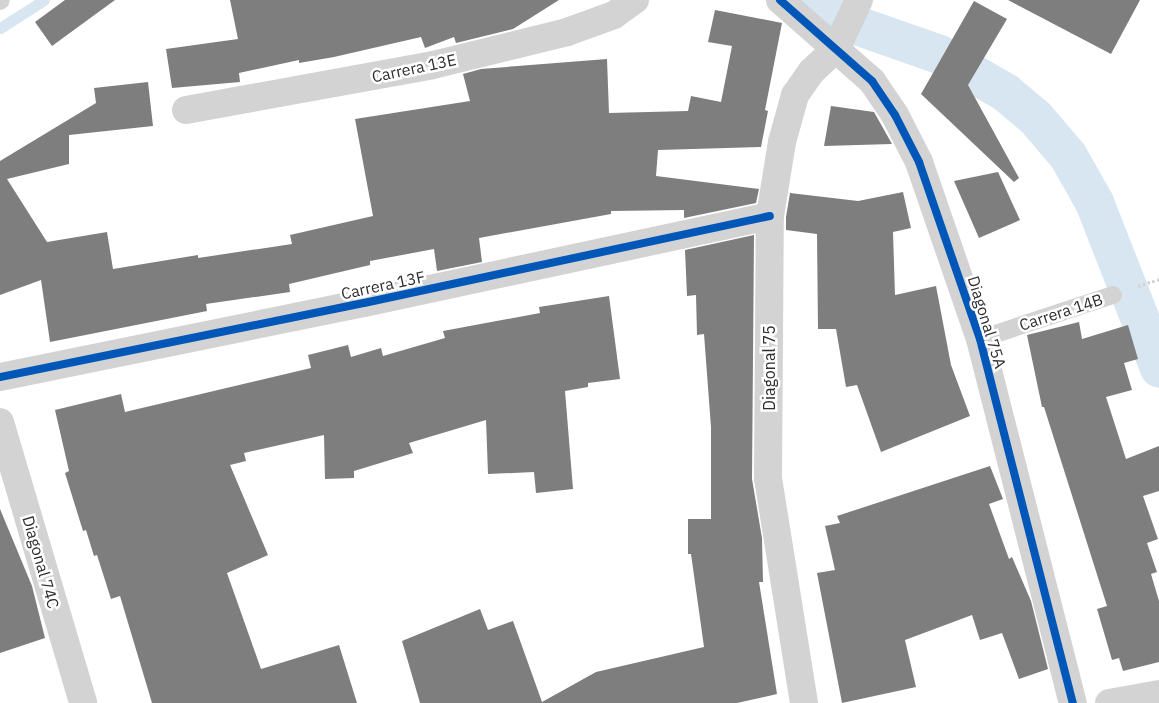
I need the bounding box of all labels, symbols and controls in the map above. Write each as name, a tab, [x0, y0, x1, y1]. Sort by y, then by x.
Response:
street label: Carrera 13E	[370, 50, 458, 86]
street label: Carrera 13F	[339, 267, 427, 303]
street label: Diagonal 75A	[964, 273, 1010, 371]
street label: Carrera 14B	[1017, 289, 1105, 335]
street label: Diagonal 75	[759, 325, 779, 411]
street label: Diagonal 74C	[19, 513, 63, 611]

